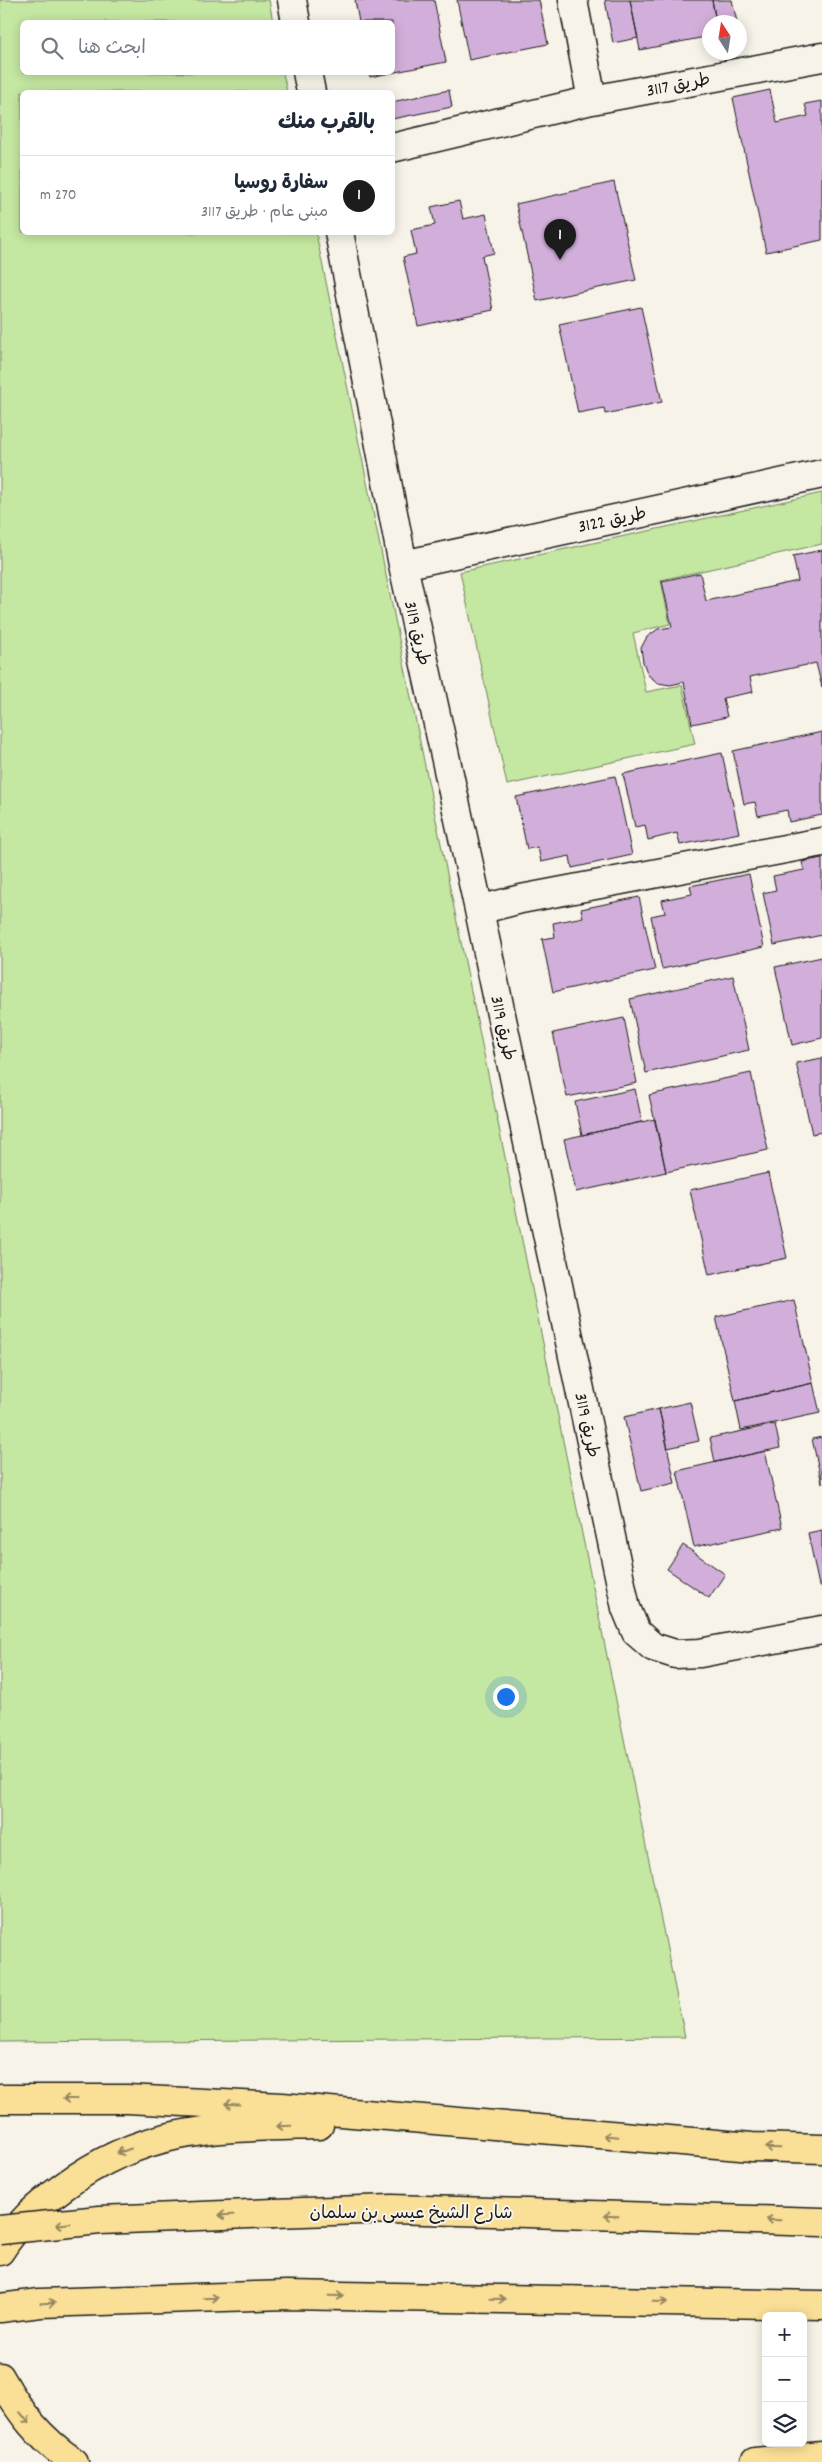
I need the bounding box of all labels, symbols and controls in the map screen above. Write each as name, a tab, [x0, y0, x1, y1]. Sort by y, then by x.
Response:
north arrow	[702, 15, 747, 60]
search box	[20, 20, 395, 75]
icon: search	[38, 34, 66, 62]
text: ابحث هنا	[78, 36, 146, 63]
street label: طريق 3117	[644, 68, 713, 105]
text: بالقرب منك	[278, 109, 375, 139]
text: سفارة روسيا	[234, 171, 328, 198]
text: 270 m	[40, 184, 77, 207]
text: 1	[357, 184, 361, 207]
text: مبنى عام · طريق 3117	[201, 201, 328, 224]
pin: 1	[544, 219, 576, 260]
street label: طريق 3122	[576, 502, 649, 541]
street label: طريق 3119	[396, 599, 435, 669]
street label: طريق 3119	[482, 994, 521, 1063]
street label: طريق 3119	[566, 1391, 605, 1460]
your location	[493, 1684, 519, 1710]
one-way arrow	[62, 2094, 78, 2104]
one-way arrow	[224, 2100, 240, 2109]
one-way arrow	[276, 2121, 292, 2131]
one-way arrow	[604, 2131, 620, 2141]
one-way arrow	[766, 2143, 782, 2153]
one-way arrow	[117, 2147, 133, 2156]
street label: شارع الشيخ عيسى بن سلمان	[309, 2202, 513, 2227]
one-way arrow	[218, 2210, 234, 2220]
one-way arrow	[603, 2211, 619, 2220]
one-way arrow	[766, 2215, 782, 2225]
one-way arrow	[56, 2219, 72, 2229]
one-way arrow	[327, 2291, 343, 2301]
one-way arrow	[202, 2293, 219, 2303]
one-way arrow	[490, 2294, 506, 2304]
one-way arrow	[652, 2297, 668, 2307]
one-way arrow	[40, 2298, 56, 2308]
map controls	[762, 2312, 807, 2447]
button: +	[762, 2312, 807, 2357]
button: −	[762, 2357, 807, 2402]
button: layers	[762, 2402, 807, 2447]
one-way arrow	[20, 2412, 31, 2425]

